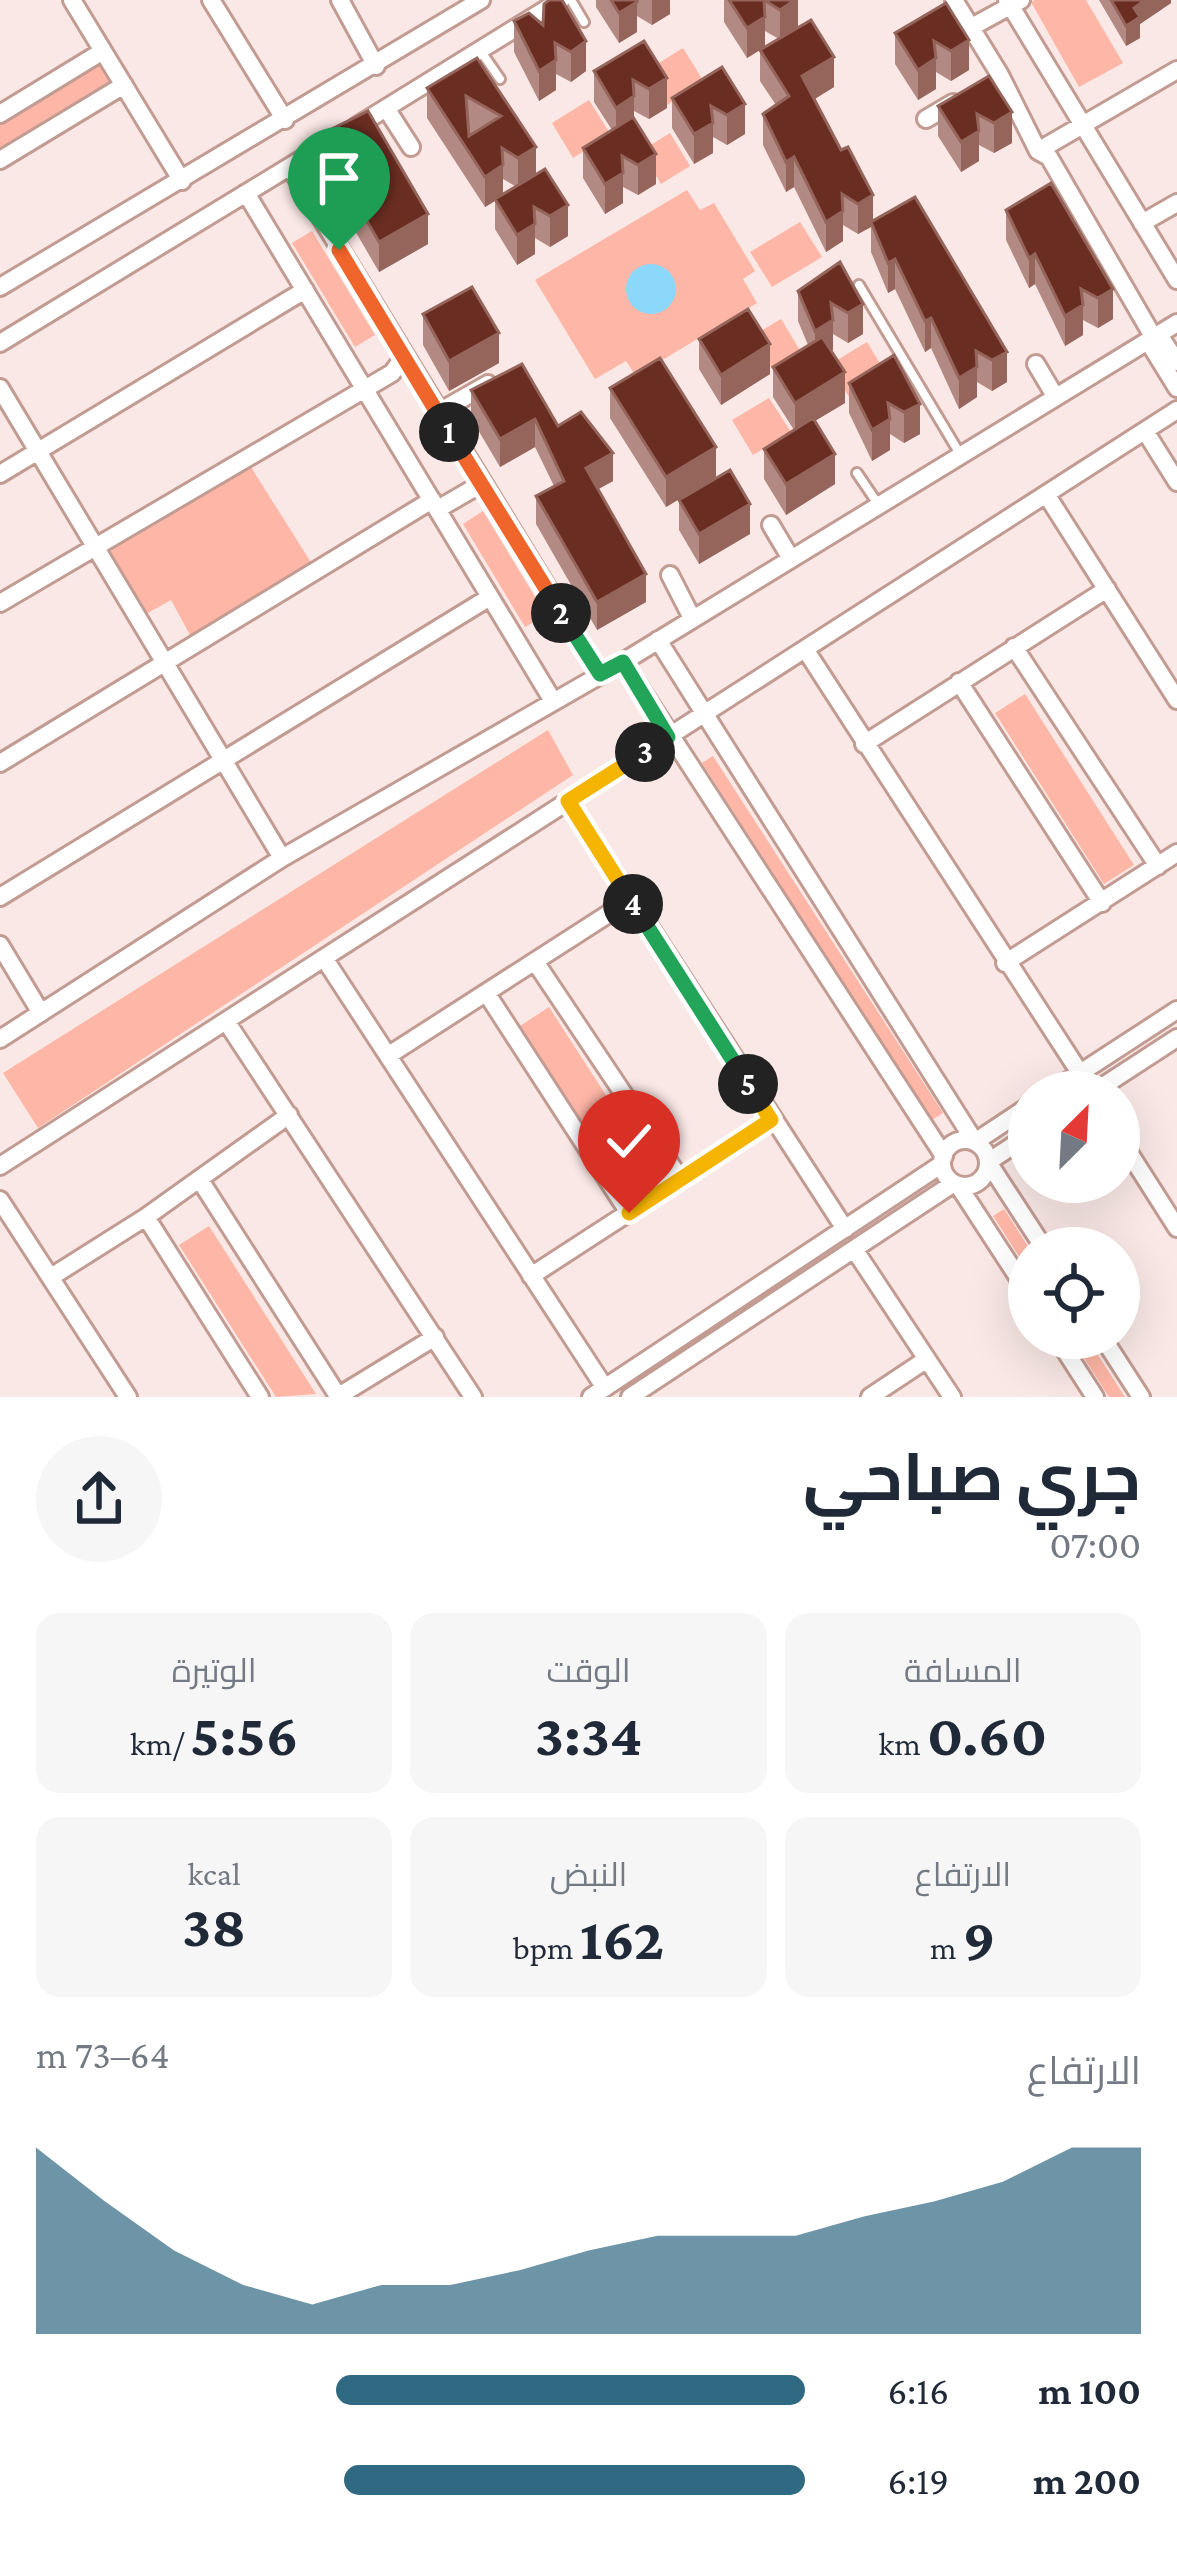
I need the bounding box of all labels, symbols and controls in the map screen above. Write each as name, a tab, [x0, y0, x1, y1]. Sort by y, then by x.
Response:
pin	[288, 127, 390, 250]
icon: arrive	[306, 145, 372, 211]
pin: 1	[419, 402, 479, 462]
text: 1	[443, 413, 455, 450]
pin: 2	[531, 583, 591, 643]
text: 2	[553, 594, 569, 631]
pin: 3	[615, 722, 675, 782]
text: 3	[637, 733, 653, 770]
pin: 4	[603, 874, 663, 934]
text: 4	[624, 885, 642, 922]
pin: 5	[718, 1054, 778, 1114]
text: 5	[740, 1065, 756, 1102]
north arrow	[1008, 1071, 1140, 1203]
map controls	[1008, 1071, 1140, 1359]
pin	[578, 1090, 680, 1213]
icon: check	[596, 1108, 662, 1174]
button: locate	[1008, 1227, 1140, 1359]
button: share	[36, 1436, 162, 1562]
text: جري صباحي	[803, 1441, 1141, 1514]
text: 07:00	[1049, 1523, 1141, 1566]
text: الوتيرة	[172, 1652, 257, 1689]
text: الوقت	[546, 1652, 631, 1689]
text: المسافة	[904, 1652, 1022, 1689]
text: 5:56	[190, 1701, 298, 1768]
text: 3:34	[535, 1701, 642, 1768]
text: 0.60	[927, 1701, 1047, 1768]
text: /km	[130, 1725, 190, 1762]
text: km	[878, 1725, 927, 1762]
text: kcal	[188, 1855, 241, 1892]
text: النبض	[550, 1856, 627, 1893]
text: الارتفاع	[915, 1856, 1011, 1893]
text: 38	[182, 1892, 246, 1959]
text: 162	[580, 1905, 664, 1972]
text: 9	[963, 1905, 996, 1972]
text: bpm	[513, 1929, 580, 1966]
text: m	[930, 1929, 963, 1966]
text: 64–73 m	[36, 2033, 170, 2076]
text: الارتفاع	[1027, 2049, 1141, 2092]
text: 6:16	[888, 2369, 949, 2412]
text: 100 m	[1038, 2369, 1141, 2412]
text: 6:19	[888, 2459, 949, 2502]
text: 200 m	[1033, 2459, 1141, 2502]

